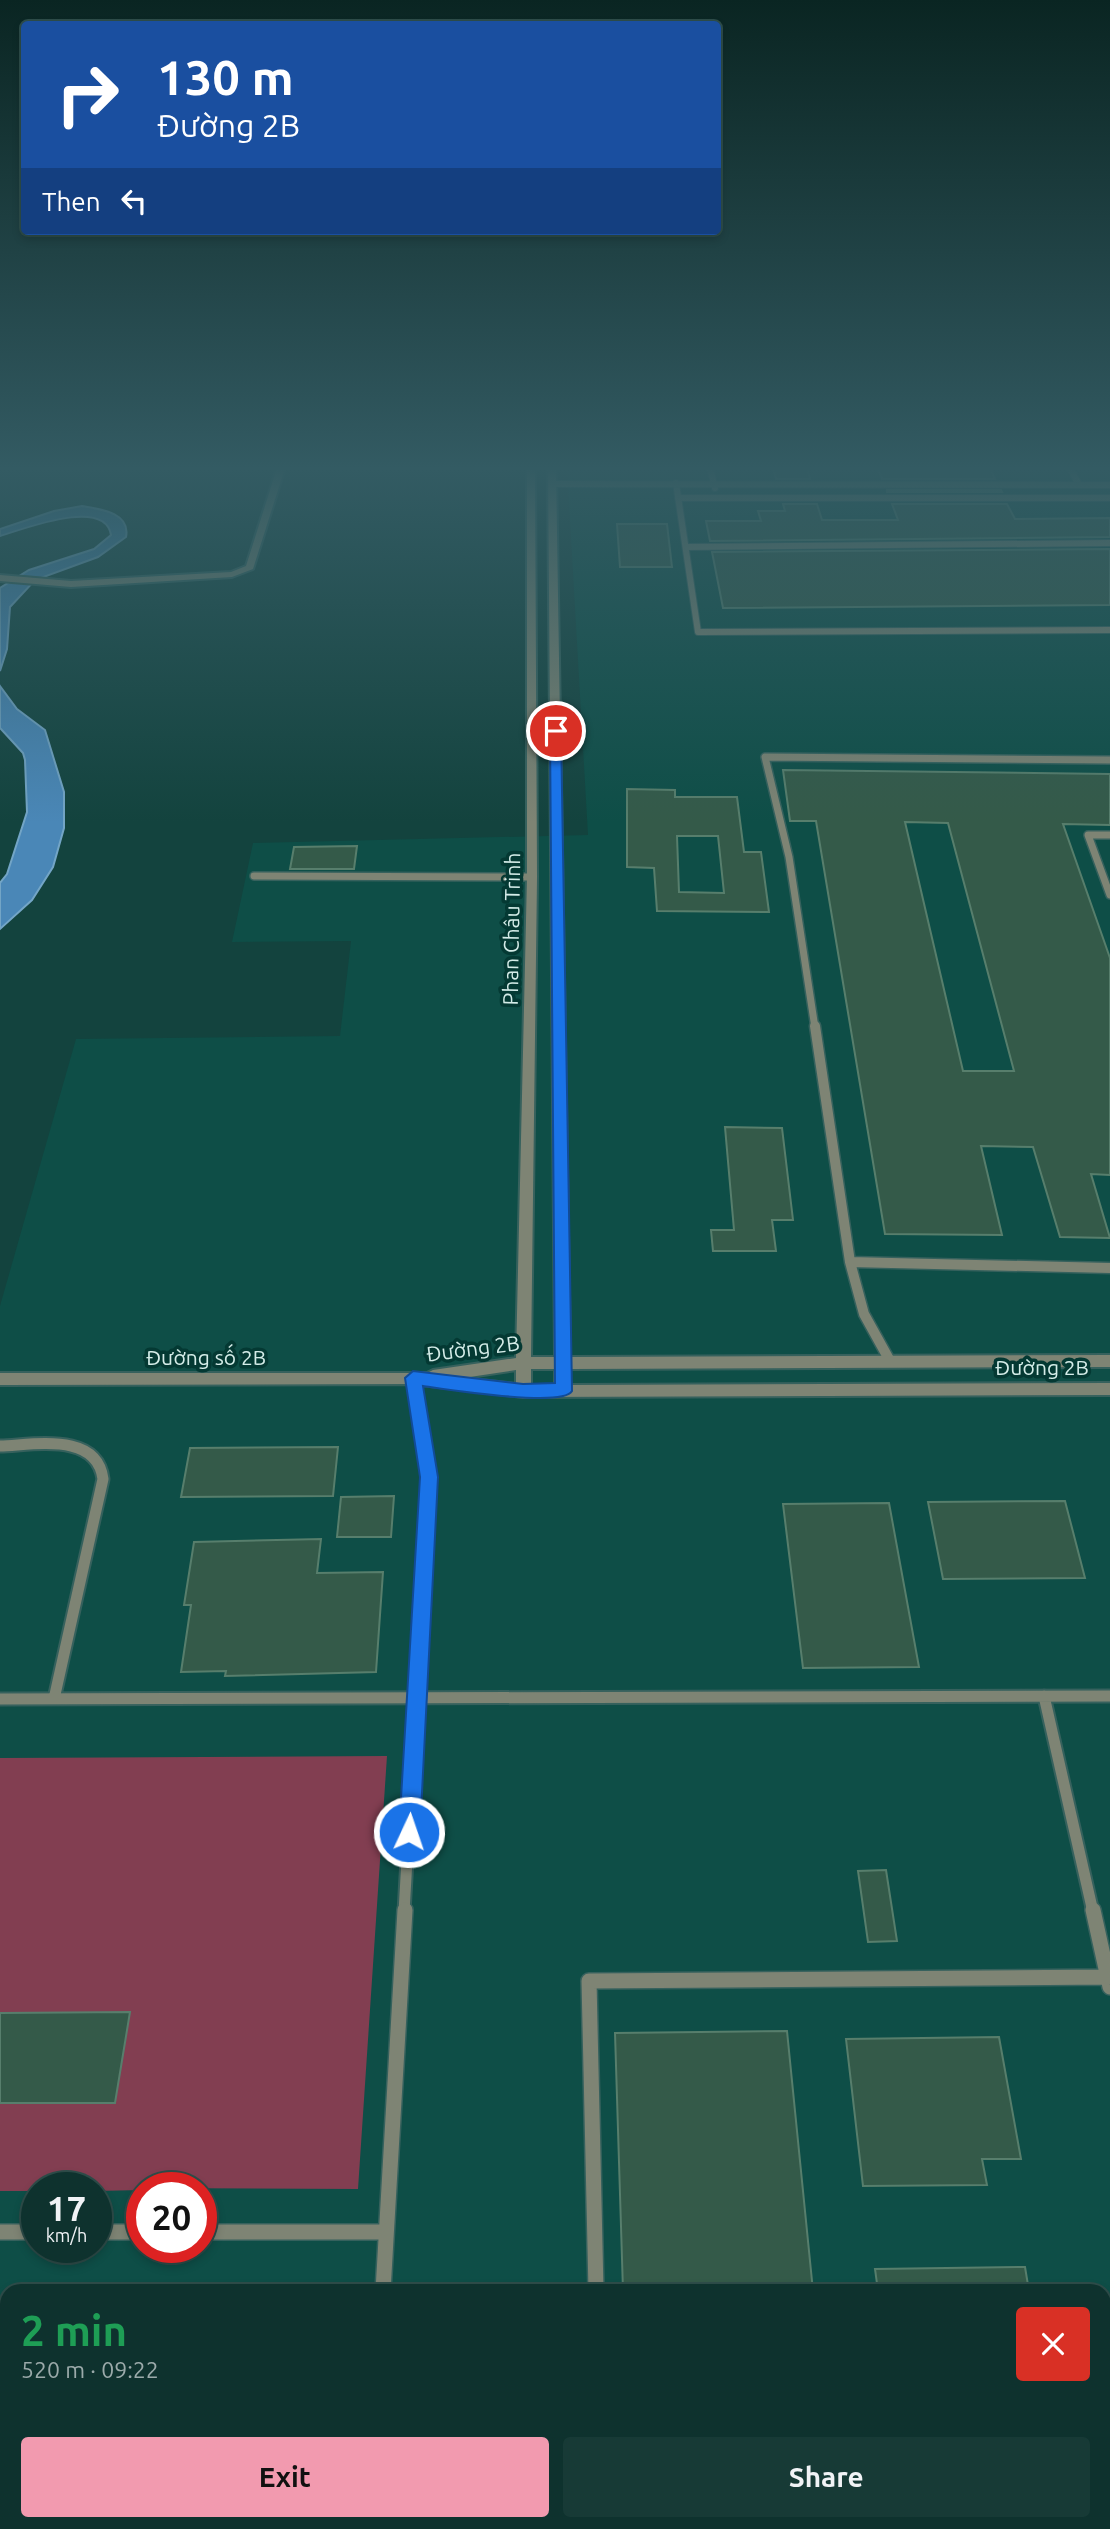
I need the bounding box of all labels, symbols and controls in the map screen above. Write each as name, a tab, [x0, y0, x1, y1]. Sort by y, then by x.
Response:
icon: right	[42, 49, 133, 140]
text: 130 m	[157, 49, 294, 104]
text: Đường 2B	[157, 107, 300, 143]
icon: left	[115, 182, 153, 220]
text: Then	[42, 187, 101, 216]
pin	[526, 701, 586, 761]
icon: arrive	[537, 712, 575, 750]
street label: Phan Châu Trinh	[498, 852, 524, 1005]
street label: Đường 2B	[425, 1330, 521, 1366]
street label: Đường số 2B	[146, 1343, 266, 1369]
street label: Đường 2B	[995, 1355, 1089, 1379]
position arrow	[372, 1795, 446, 1869]
speed limit sign: 20	[126, 2172, 217, 2263]
text: 17	[47, 2188, 86, 2228]
text: km/h	[46, 2225, 87, 2245]
text: 2 min	[21, 2307, 127, 2354]
button: close	[1016, 2307, 1090, 2381]
text: 520 m · 09:22	[21, 2357, 159, 2382]
button: Exit	[21, 2437, 549, 2517]
button: Share	[563, 2437, 1090, 2517]

